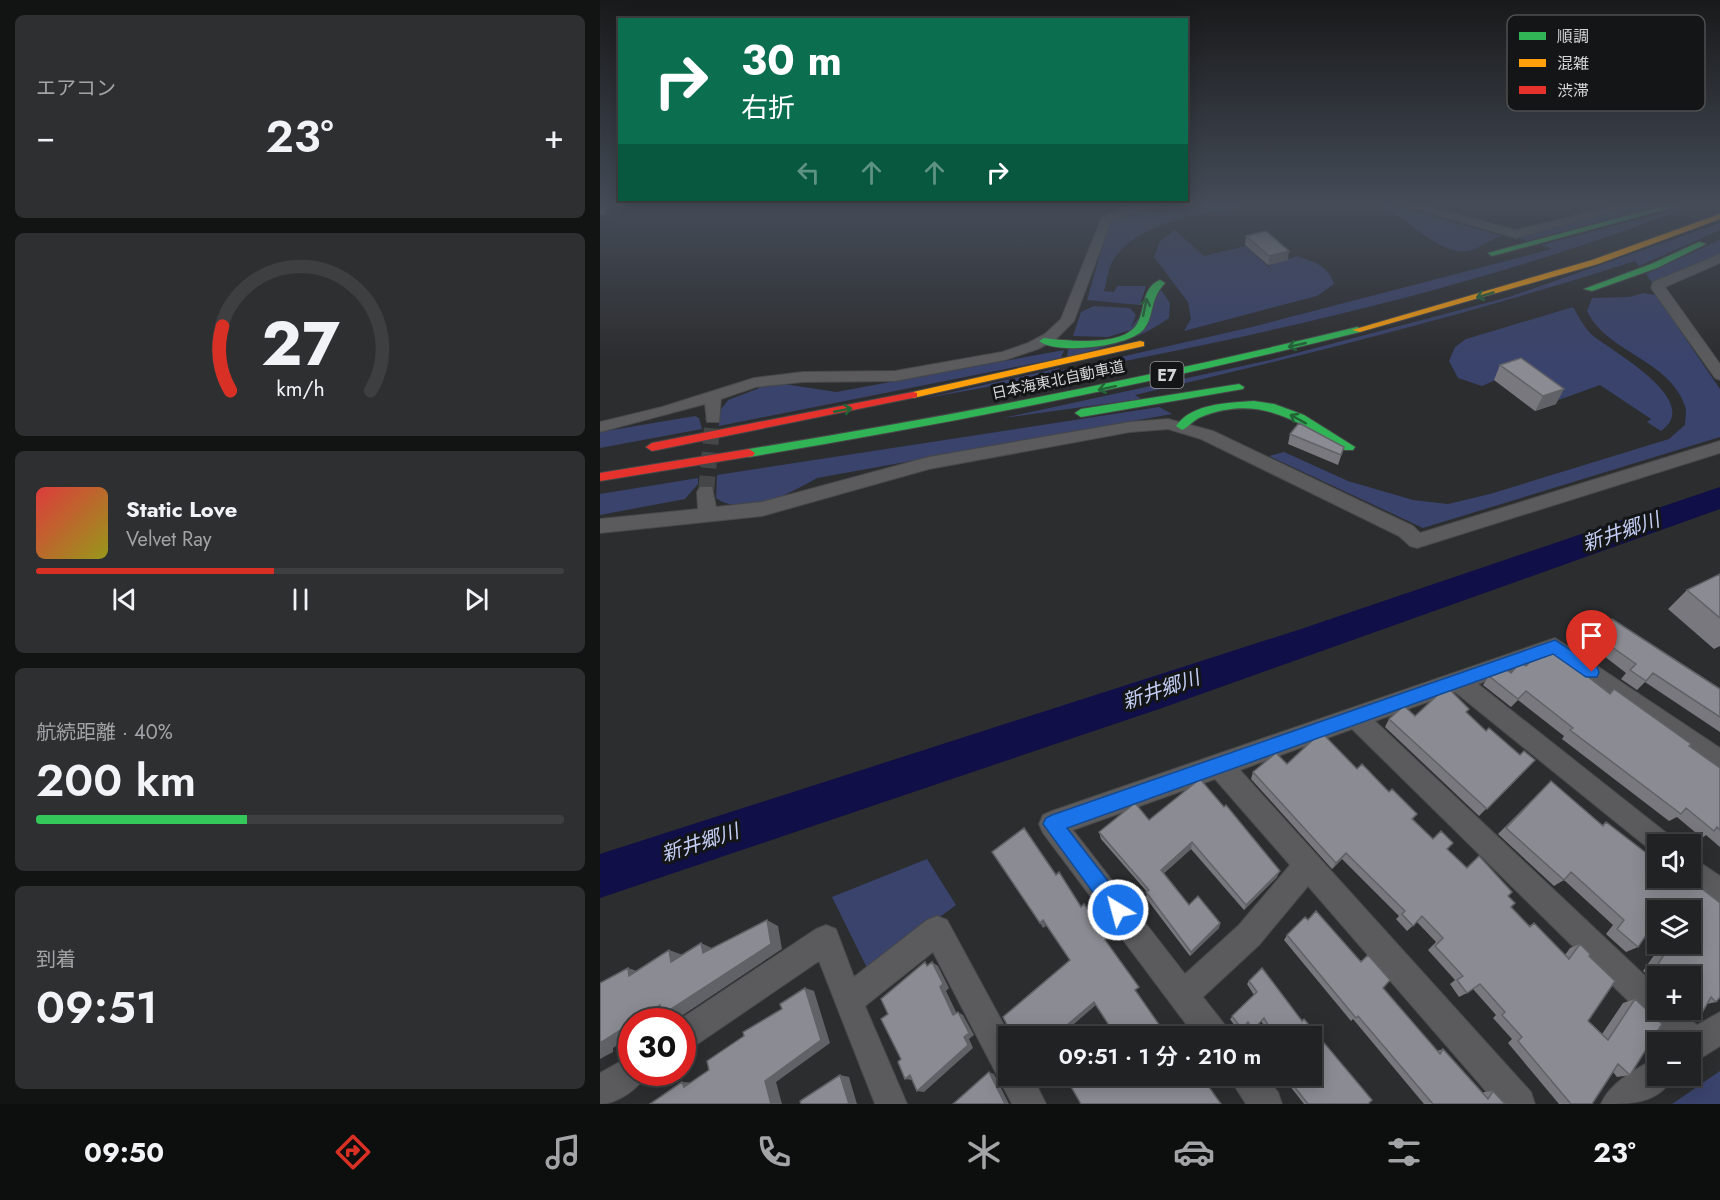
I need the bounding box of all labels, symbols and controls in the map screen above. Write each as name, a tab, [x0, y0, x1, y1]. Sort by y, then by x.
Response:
legend	[1507, 15, 1705, 111]
text: 順調	[1557, 25, 1589, 48]
text: 30 m	[741, 30, 842, 91]
icon: right	[642, 42, 720, 120]
text: 混雑	[1557, 52, 1589, 75]
text: エアコン	[36, 74, 116, 103]
text: 渋滞	[1557, 79, 1589, 102]
text: 右折	[741, 88, 795, 127]
text: 23°	[265, 104, 334, 169]
text: −	[36, 113, 55, 160]
text: +	[544, 113, 564, 160]
icon: left	[792, 156, 825, 189]
icon: ahead	[855, 156, 888, 189]
icon: ahead	[918, 156, 951, 189]
icon: right	[981, 156, 1014, 189]
one-way arrow	[1476, 290, 1495, 301]
one-way arrow	[1140, 297, 1151, 317]
text: 27	[261, 298, 340, 388]
one-way arrow	[1288, 340, 1307, 352]
street label: 日本海東北自動車道	[990, 355, 1126, 405]
road number: E7	[1150, 362, 1184, 388]
text: km/h	[276, 374, 324, 405]
one-way arrow	[1097, 382, 1116, 394]
one-way arrow	[833, 403, 852, 415]
one-way arrow	[1289, 413, 1307, 424]
text: Static Love	[126, 493, 237, 525]
water label: 新井郷川	[1578, 505, 1665, 559]
text: Velvet Ray	[126, 525, 212, 554]
icon: previous	[108, 583, 141, 616]
icon: pause	[284, 583, 317, 616]
icon: next	[460, 583, 493, 616]
pin	[1566, 610, 1617, 672]
icon: arrive	[1575, 619, 1608, 652]
water label: 新井郷川	[1118, 663, 1205, 717]
text: 航続距離 · 40%	[36, 718, 173, 747]
text: 200 km	[36, 748, 196, 813]
water label: 新井郷川	[657, 816, 744, 869]
map controls	[1647, 834, 1701, 1086]
button: sound	[1647, 834, 1701, 888]
position arrow	[1086, 878, 1150, 942]
button: layers	[1647, 900, 1701, 954]
text: 到着	[36, 945, 76, 974]
button: +	[1647, 966, 1701, 1020]
text: 09:51	[36, 975, 158, 1040]
speed limit sign: 30	[618, 1008, 696, 1086]
button: −	[1647, 1032, 1701, 1086]
text: 09:51 · 1 分 · 210 m	[1059, 1040, 1261, 1072]
icon: directions	[332, 1131, 374, 1173]
icon: music	[542, 1131, 584, 1173]
icon: phone	[753, 1131, 795, 1173]
icon: climate	[963, 1131, 1005, 1173]
icon: car	[1173, 1131, 1215, 1173]
icon: filters	[1383, 1131, 1425, 1173]
text: 09:50	[84, 1133, 164, 1172]
text: 23°	[1593, 1133, 1636, 1172]

